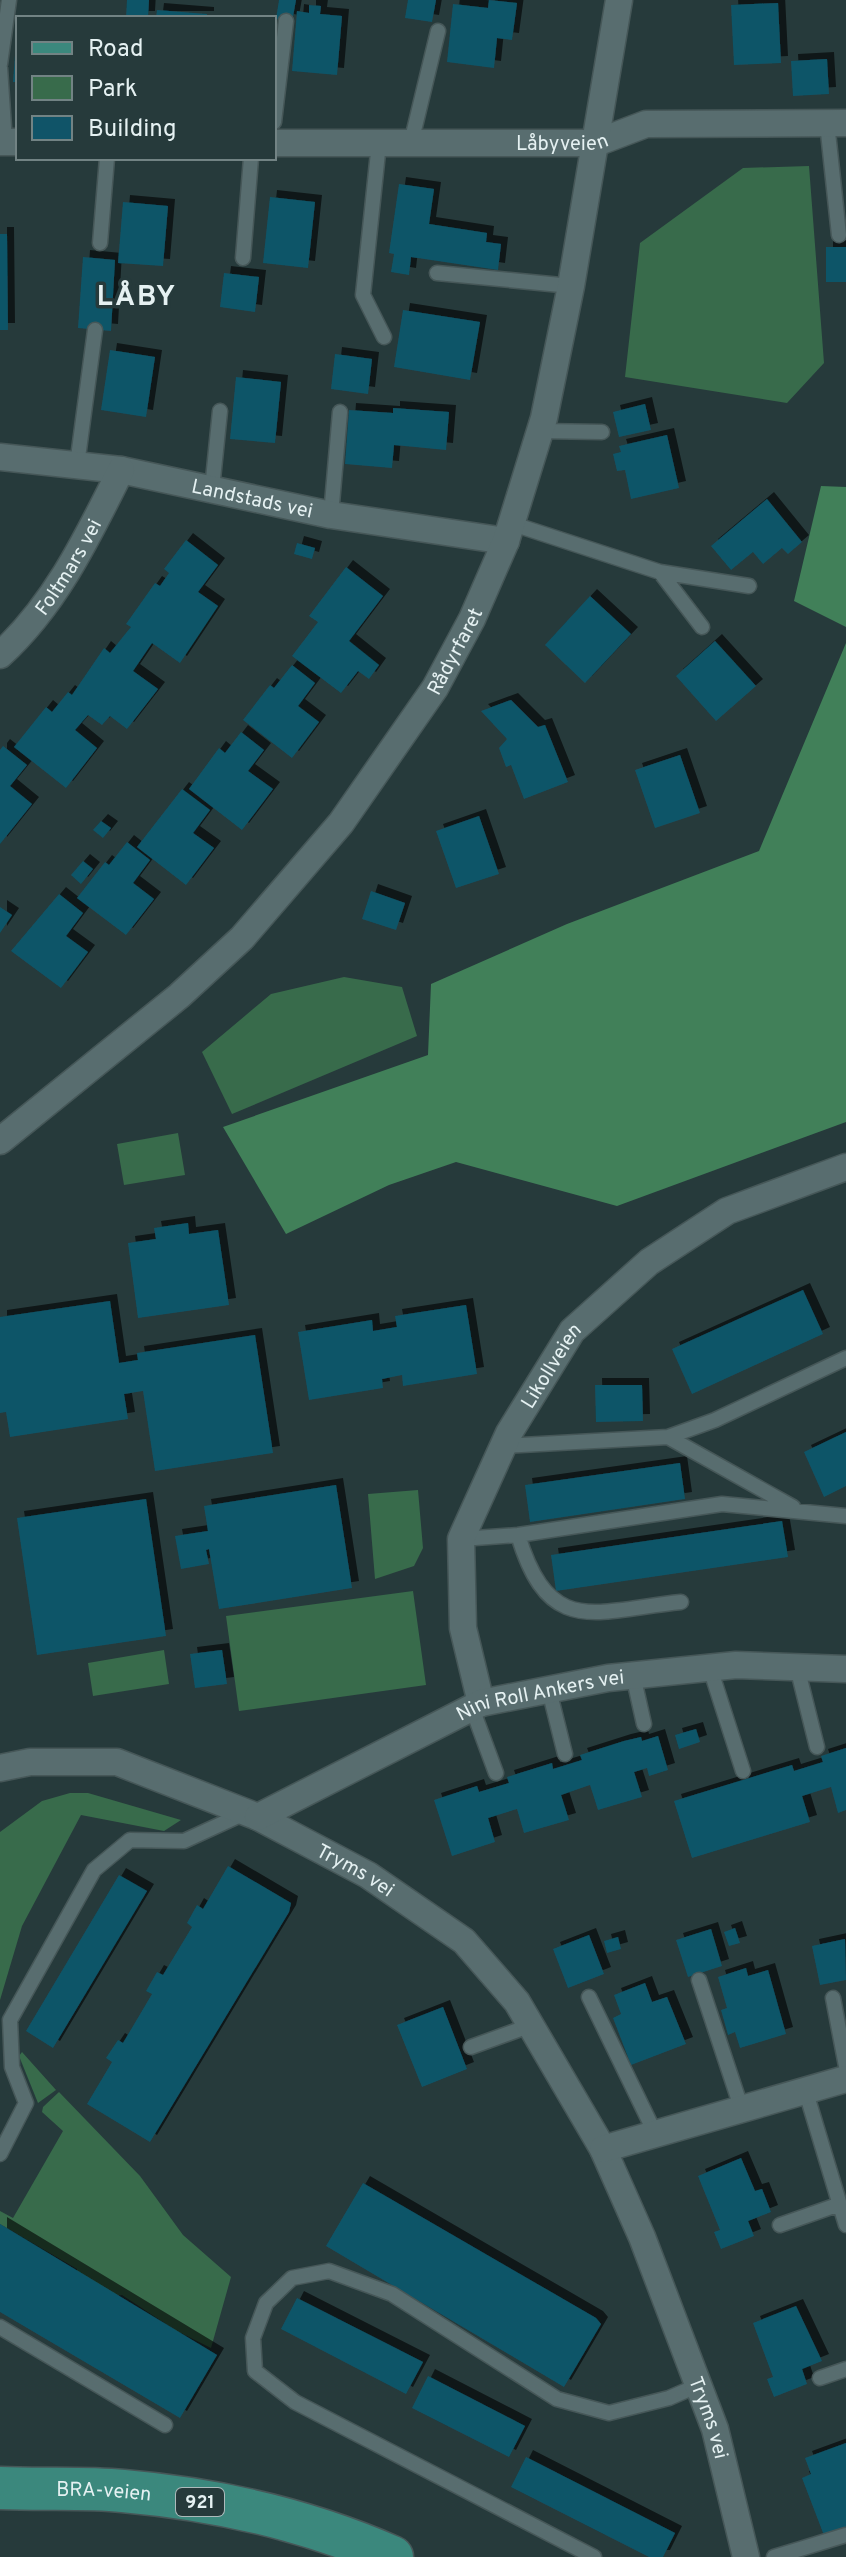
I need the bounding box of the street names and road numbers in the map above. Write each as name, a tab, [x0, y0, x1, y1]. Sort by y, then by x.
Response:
street label: Låbyveien	[516, 128, 613, 158]
street label: Landstads vei	[189, 474, 315, 526]
street label: Foltmars vei	[30, 515, 109, 621]
street label: Rådyrfaret	[422, 604, 490, 700]
street label: Likollveien	[516, 1318, 588, 1414]
street label: Nini Roll Ankers vei	[452, 1665, 626, 1728]
street label: Tryms vei	[311, 1839, 399, 1904]
street label: Tryms vei	[681, 2373, 733, 2462]
street label: BRA-veien	[56, 2478, 153, 2509]
road number: 921	[176, 2488, 224, 2516]

